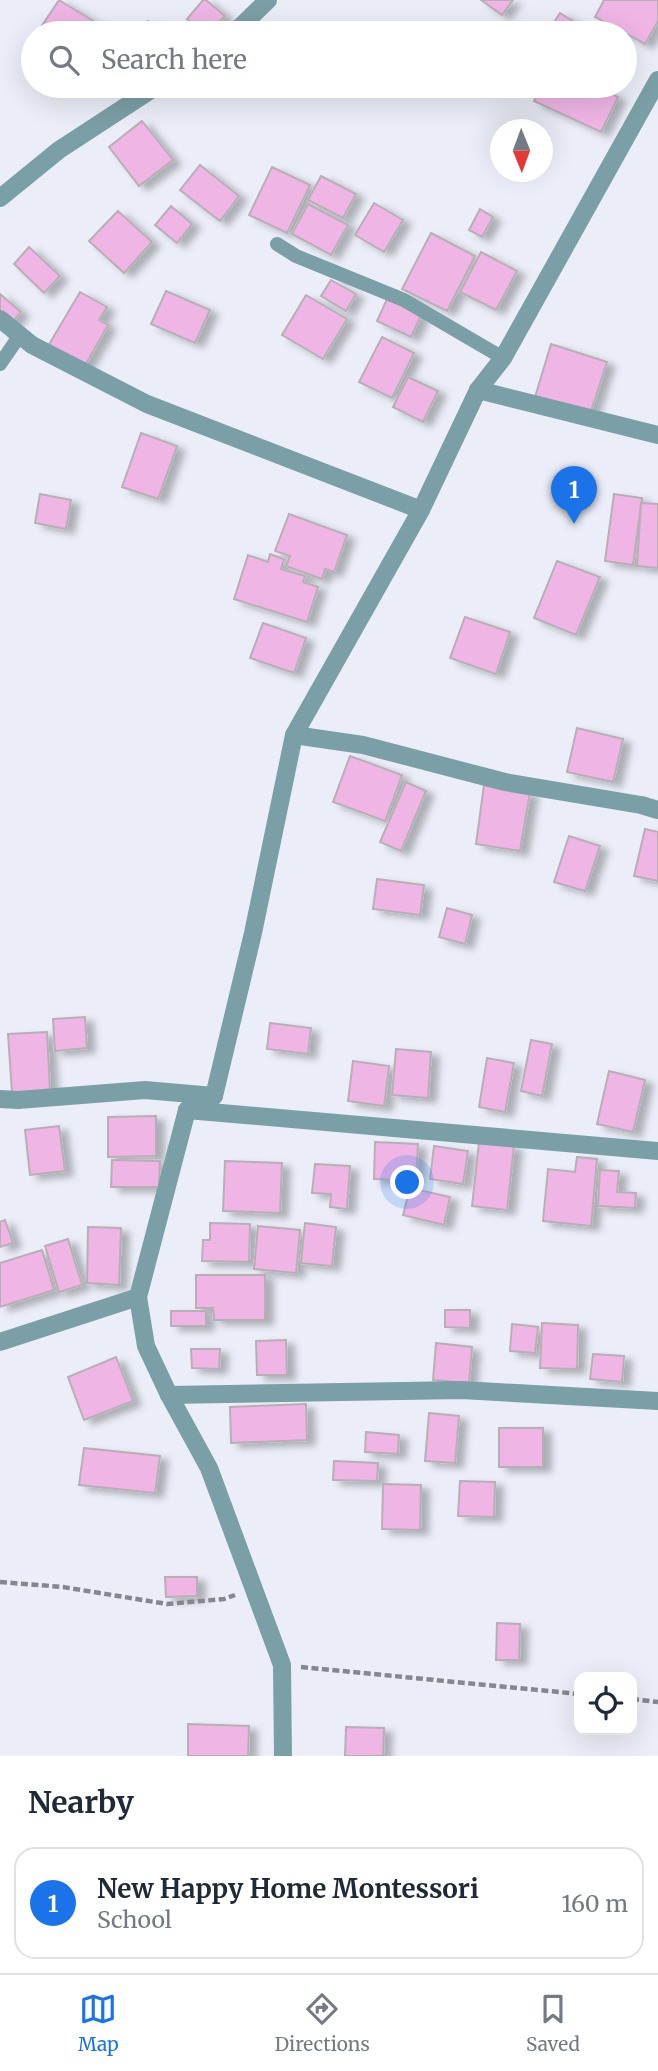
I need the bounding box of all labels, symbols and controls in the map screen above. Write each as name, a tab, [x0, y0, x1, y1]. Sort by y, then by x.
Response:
search box	[21, 21, 637, 98]
icon: search	[45, 41, 83, 79]
text: Search here	[101, 43, 247, 76]
north arrow	[490, 119, 553, 182]
pin: 1	[551, 466, 597, 524]
your location	[390, 1165, 424, 1199]
map controls	[574, 1672, 637, 1735]
button: locate	[574, 1672, 637, 1735]
text: Nearby	[28, 1783, 134, 1821]
text: New Happy Home Montessori	[97, 1872, 479, 1905]
text: 1	[48, 1889, 58, 1918]
text: 160 m	[562, 1889, 628, 1918]
text: School	[97, 1905, 172, 1934]
tab: Map	[78, 1990, 119, 2056]
tab: Directions	[275, 1990, 370, 2056]
tab: Saved	[526, 1990, 580, 2056]

